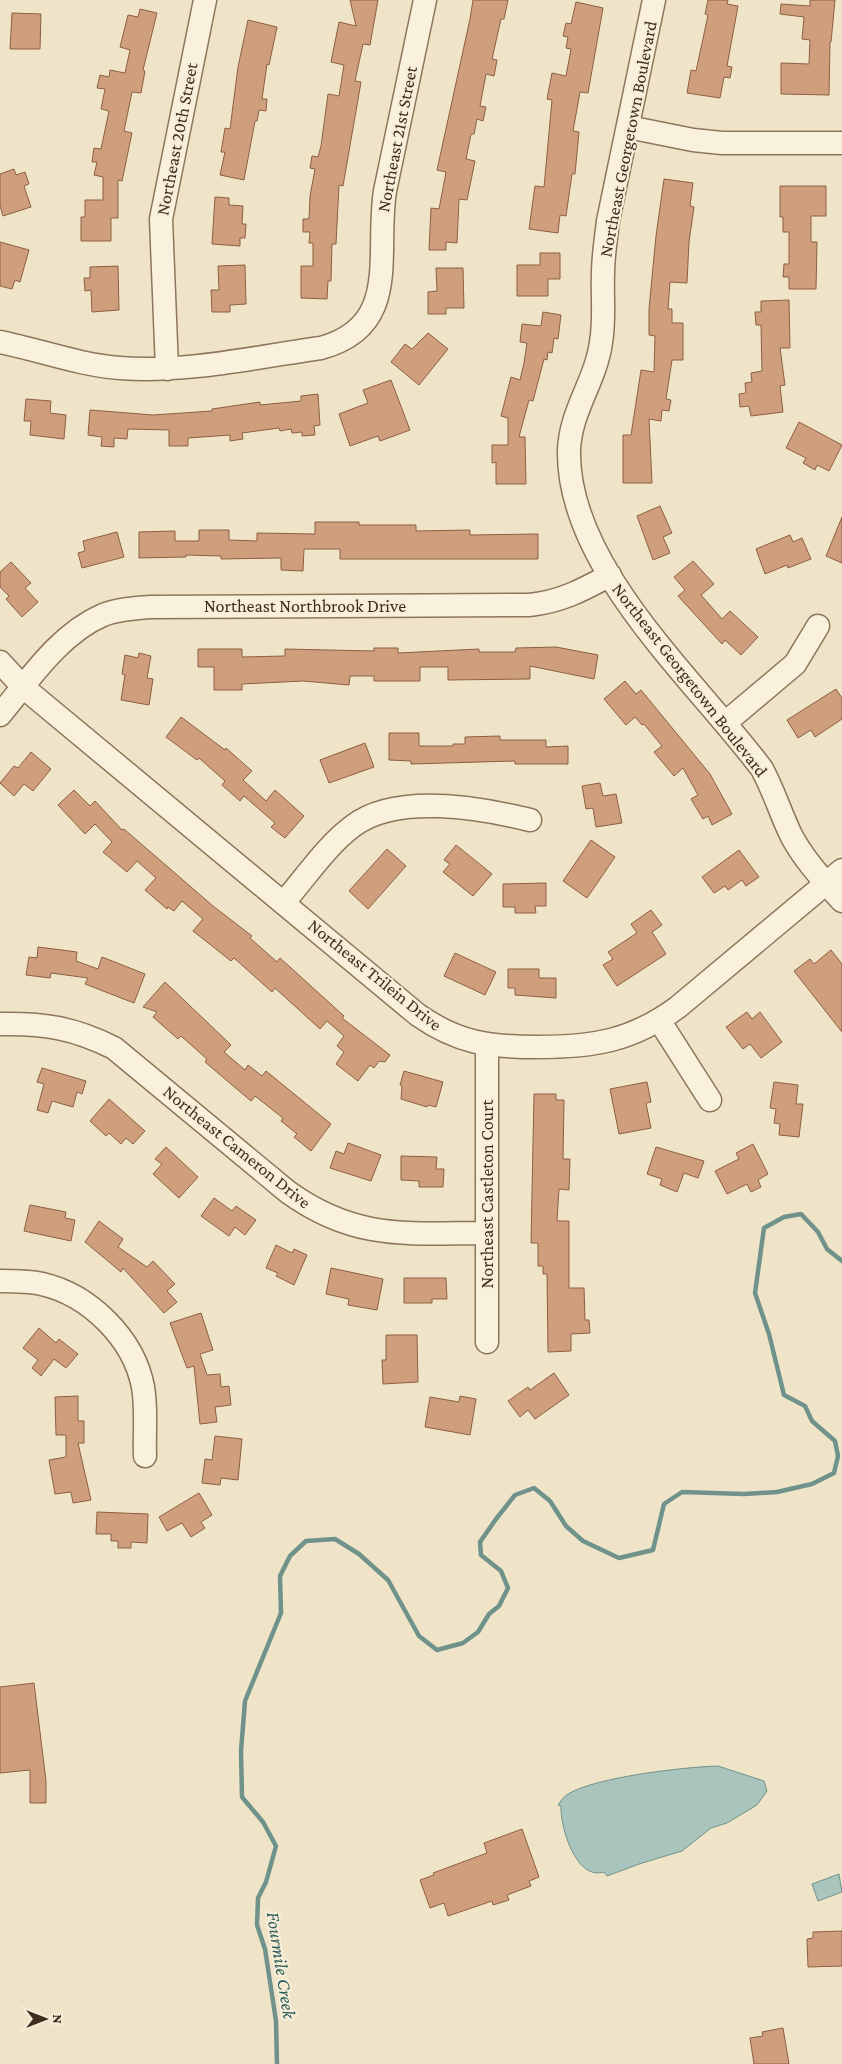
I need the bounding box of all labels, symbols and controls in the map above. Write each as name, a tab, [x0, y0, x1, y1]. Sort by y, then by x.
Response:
street label: Northeast Georgetown Boulevard	[595, 19, 661, 259]
street label: Northeast 20th Street	[152, 60, 202, 217]
street label: Northeast 21st Street	[373, 63, 421, 214]
street label: Northeast Georgetown Boulevard	[608, 579, 772, 781]
street label: Northeast Northbrook Drive	[204, 596, 406, 616]
street label: Northeast Trilein Drive	[304, 915, 446, 1035]
street label: Northeast Cameron Drive	[159, 1081, 315, 1213]
street label: Northeast Castleton Court	[477, 1098, 497, 1289]
water label: Fourmile Creek	[263, 1910, 300, 2021]
north arrow	[20, 1994, 70, 2044]
text: N	[50, 2014, 66, 2024]

